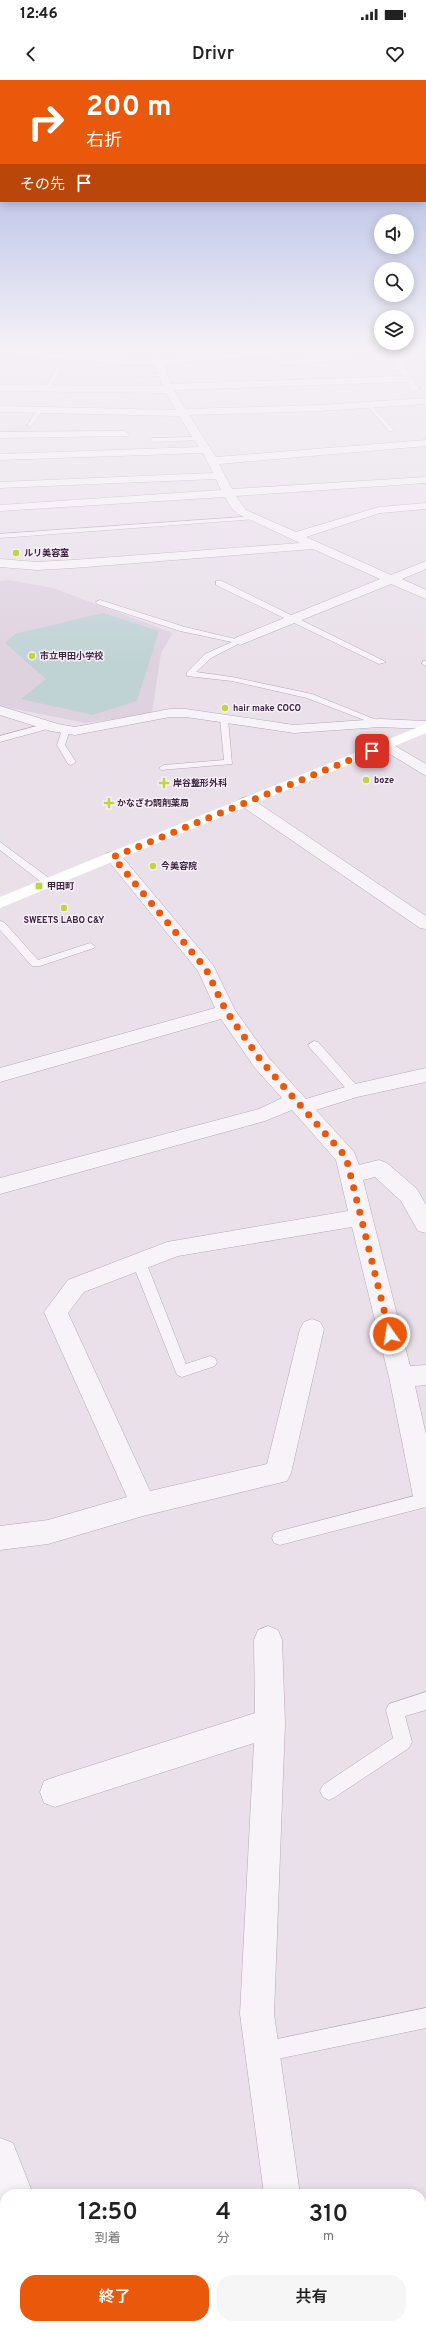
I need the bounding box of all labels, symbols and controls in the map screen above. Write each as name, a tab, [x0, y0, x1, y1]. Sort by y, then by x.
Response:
text: 12:46	[20, 5, 58, 24]
icon: back	[20, 43, 42, 65]
text: Drivr	[192, 43, 234, 66]
icon: heart	[384, 43, 406, 65]
text: 200 m	[86, 90, 172, 126]
icon: right	[20, 96, 72, 148]
text: 右折	[86, 130, 122, 153]
icon: arrive	[73, 172, 95, 194]
text: その先	[20, 176, 65, 195]
map controls	[374, 214, 414, 350]
button: sound	[374, 214, 414, 254]
button: search	[374, 262, 414, 302]
button: layers	[374, 310, 414, 350]
marker: ルリ美容室	[11, 548, 21, 558]
place label: ルリ美容室	[24, 548, 69, 559]
marker: 市立甲田小学校	[27, 651, 37, 661]
place label: 市立甲田小学校	[40, 651, 104, 662]
marker: hair make COCO	[220, 703, 230, 713]
place label: hair make COCO	[233, 703, 301, 714]
pin	[355, 734, 389, 768]
icon: arrive	[361, 740, 383, 762]
marker: boze	[361, 775, 371, 785]
place label: boze	[374, 775, 394, 786]
marker: 岸谷整形外科	[158, 777, 170, 789]
place label: 岸谷整形外科	[173, 778, 227, 789]
marker: かなざわ調剤薬局	[104, 798, 114, 808]
place label: かなざわ調剤薬局	[117, 798, 189, 809]
marker: 今美容院	[148, 861, 158, 871]
place label: 今美容院	[161, 861, 197, 872]
marker: 甲田町	[34, 881, 44, 891]
place label: 甲田町	[47, 881, 74, 892]
marker: SWEETS LABO C&Y	[59, 903, 69, 913]
place label: SWEETS LABO C&Y	[24, 915, 104, 926]
position arrow	[369, 1313, 411, 1355]
text: 12:50	[78, 2198, 138, 2228]
text: 4	[216, 2198, 231, 2228]
text: 310	[309, 2200, 348, 2230]
text: m	[323, 2229, 334, 2245]
text: 到着	[95, 2231, 121, 2247]
text: 分	[217, 2231, 230, 2247]
button: 終了	[20, 2275, 209, 2321]
button: 共有	[217, 2275, 406, 2321]

